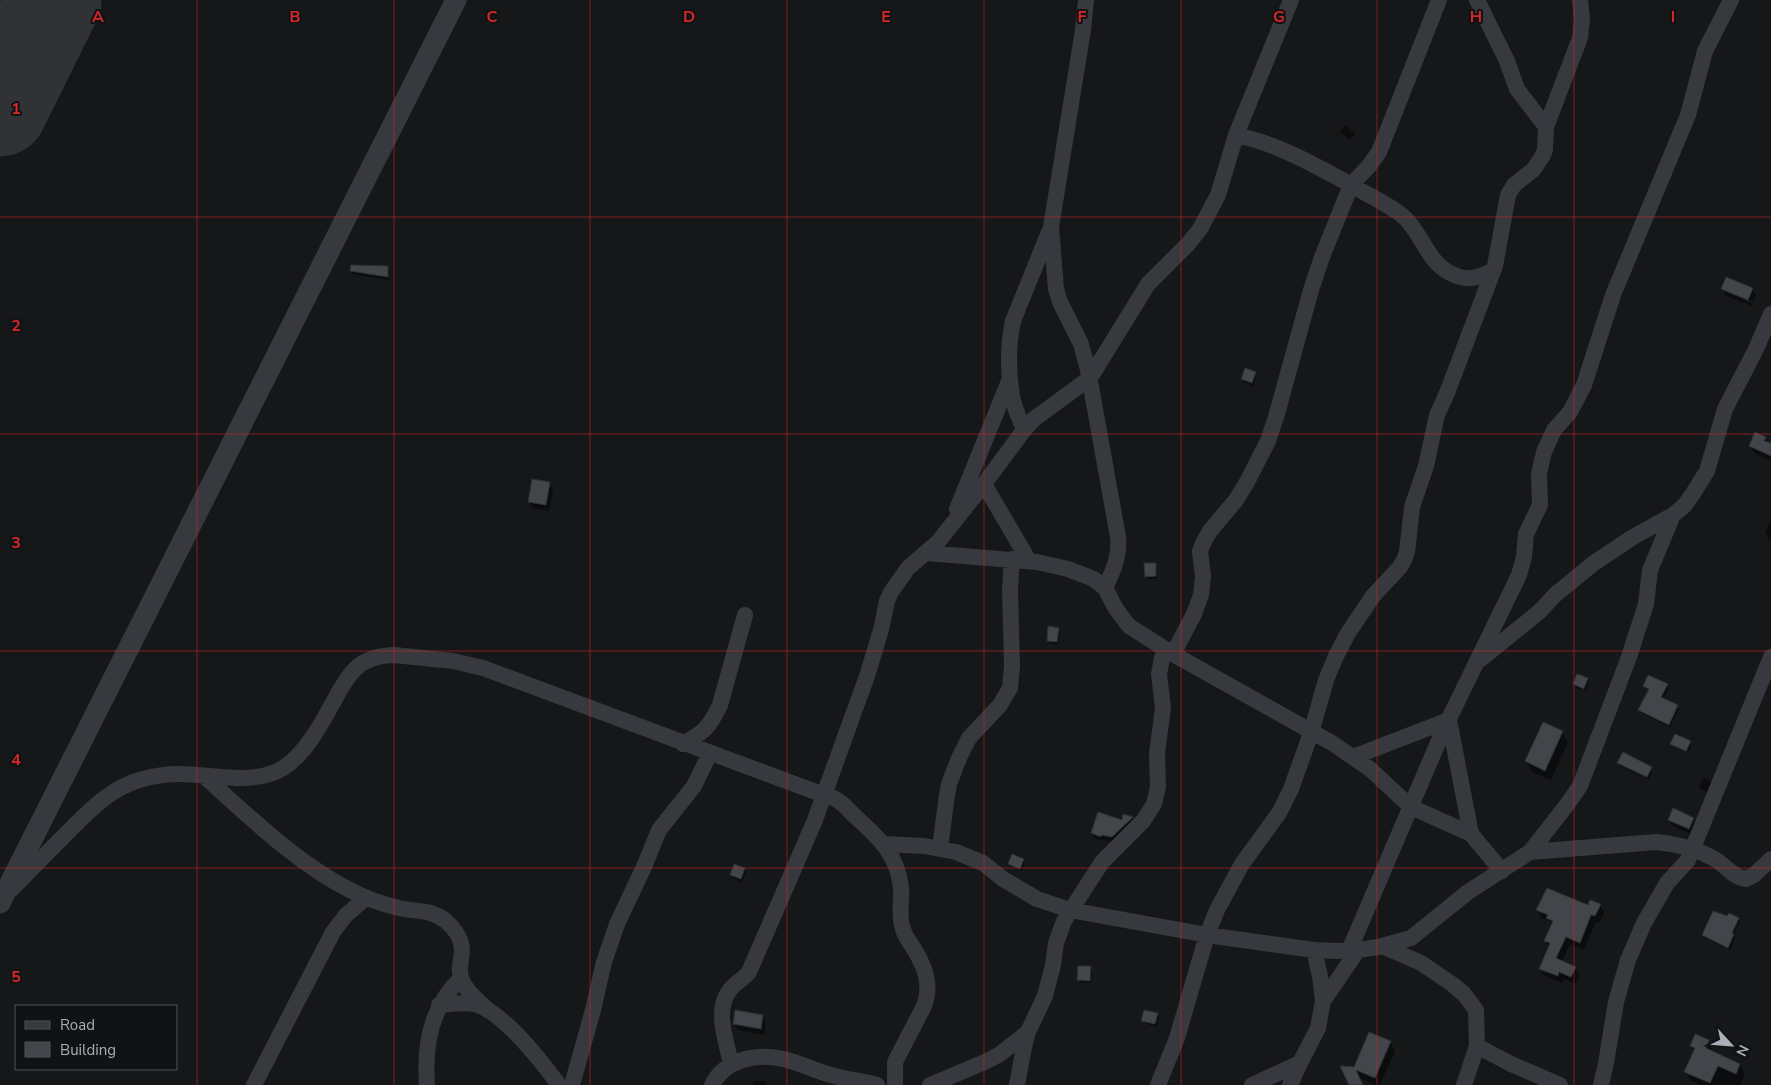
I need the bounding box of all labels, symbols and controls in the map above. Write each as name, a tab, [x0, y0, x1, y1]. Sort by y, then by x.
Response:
text: A	[92, 6, 104, 28]
text: B	[289, 6, 301, 28]
text: C	[487, 6, 498, 28]
text: D	[683, 6, 695, 28]
text: E	[881, 6, 891, 28]
text: F	[1078, 6, 1087, 28]
text: G	[1273, 6, 1285, 28]
text: H	[1470, 6, 1482, 28]
text: I	[1671, 6, 1675, 28]
text: 1	[11, 98, 21, 120]
text: 2	[11, 315, 21, 337]
text: 3	[11, 532, 21, 554]
text: 4	[11, 749, 21, 771]
text: 5	[11, 966, 21, 988]
legend	[15, 1005, 178, 1070]
text: Road	[60, 1015, 95, 1035]
north arrow	[1706, 1020, 1756, 1070]
text: Building	[60, 1040, 116, 1060]
text: N	[1731, 1042, 1753, 1059]

